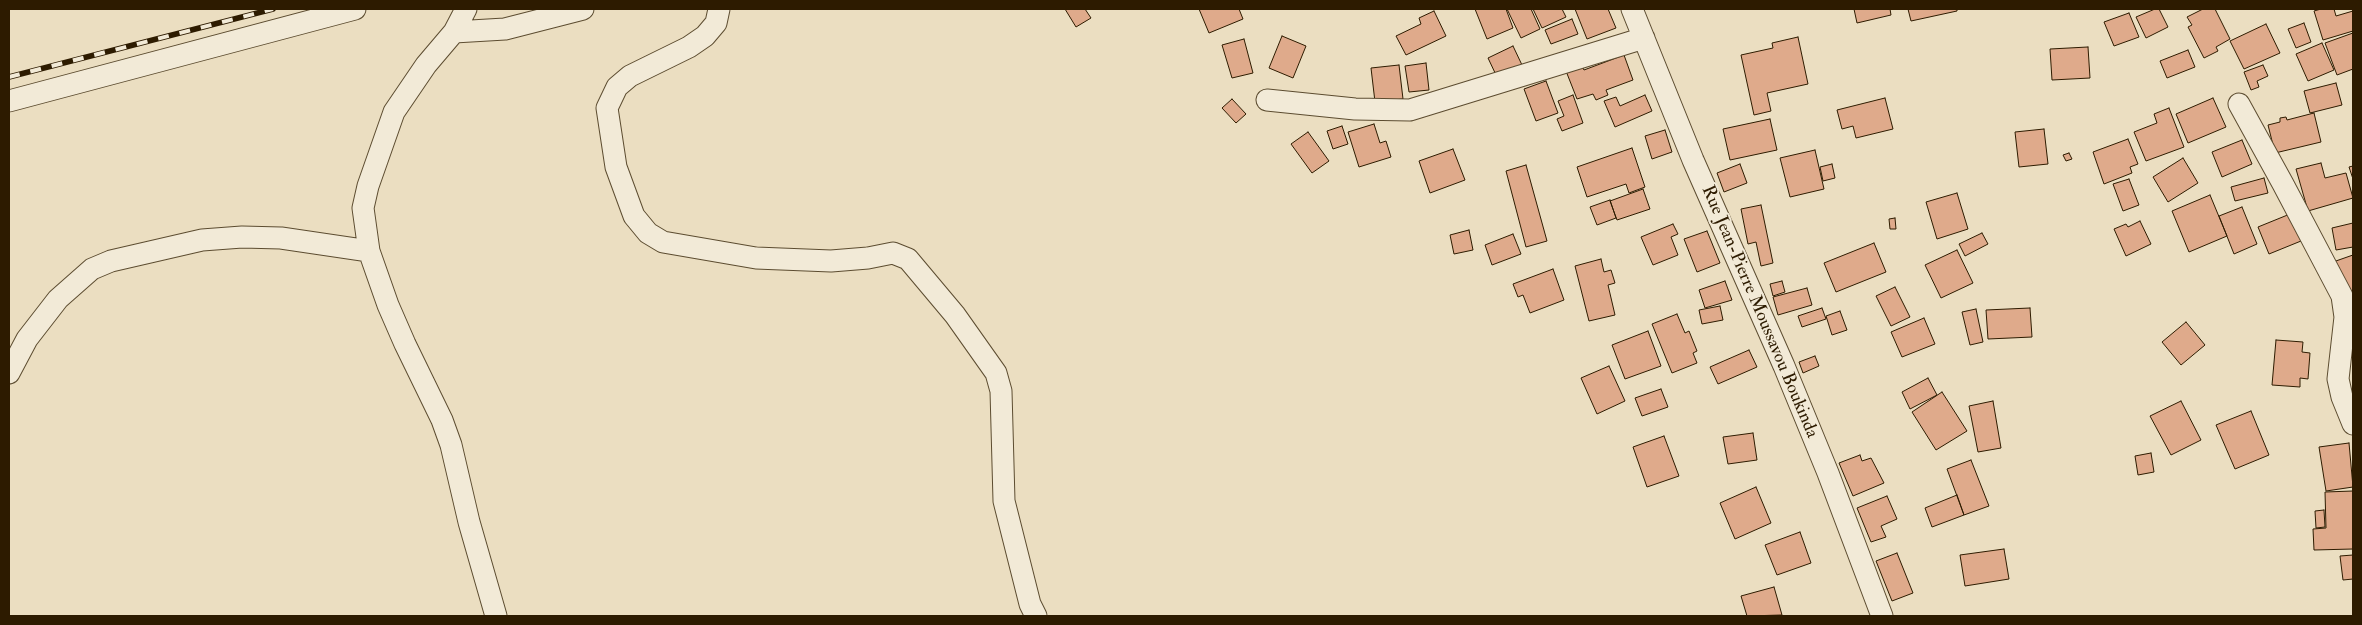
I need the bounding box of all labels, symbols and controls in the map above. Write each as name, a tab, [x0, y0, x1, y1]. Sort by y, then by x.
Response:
street label: Rue Jean-Pierre Moussavou Boukinda	[1696, 183, 1822, 441]

